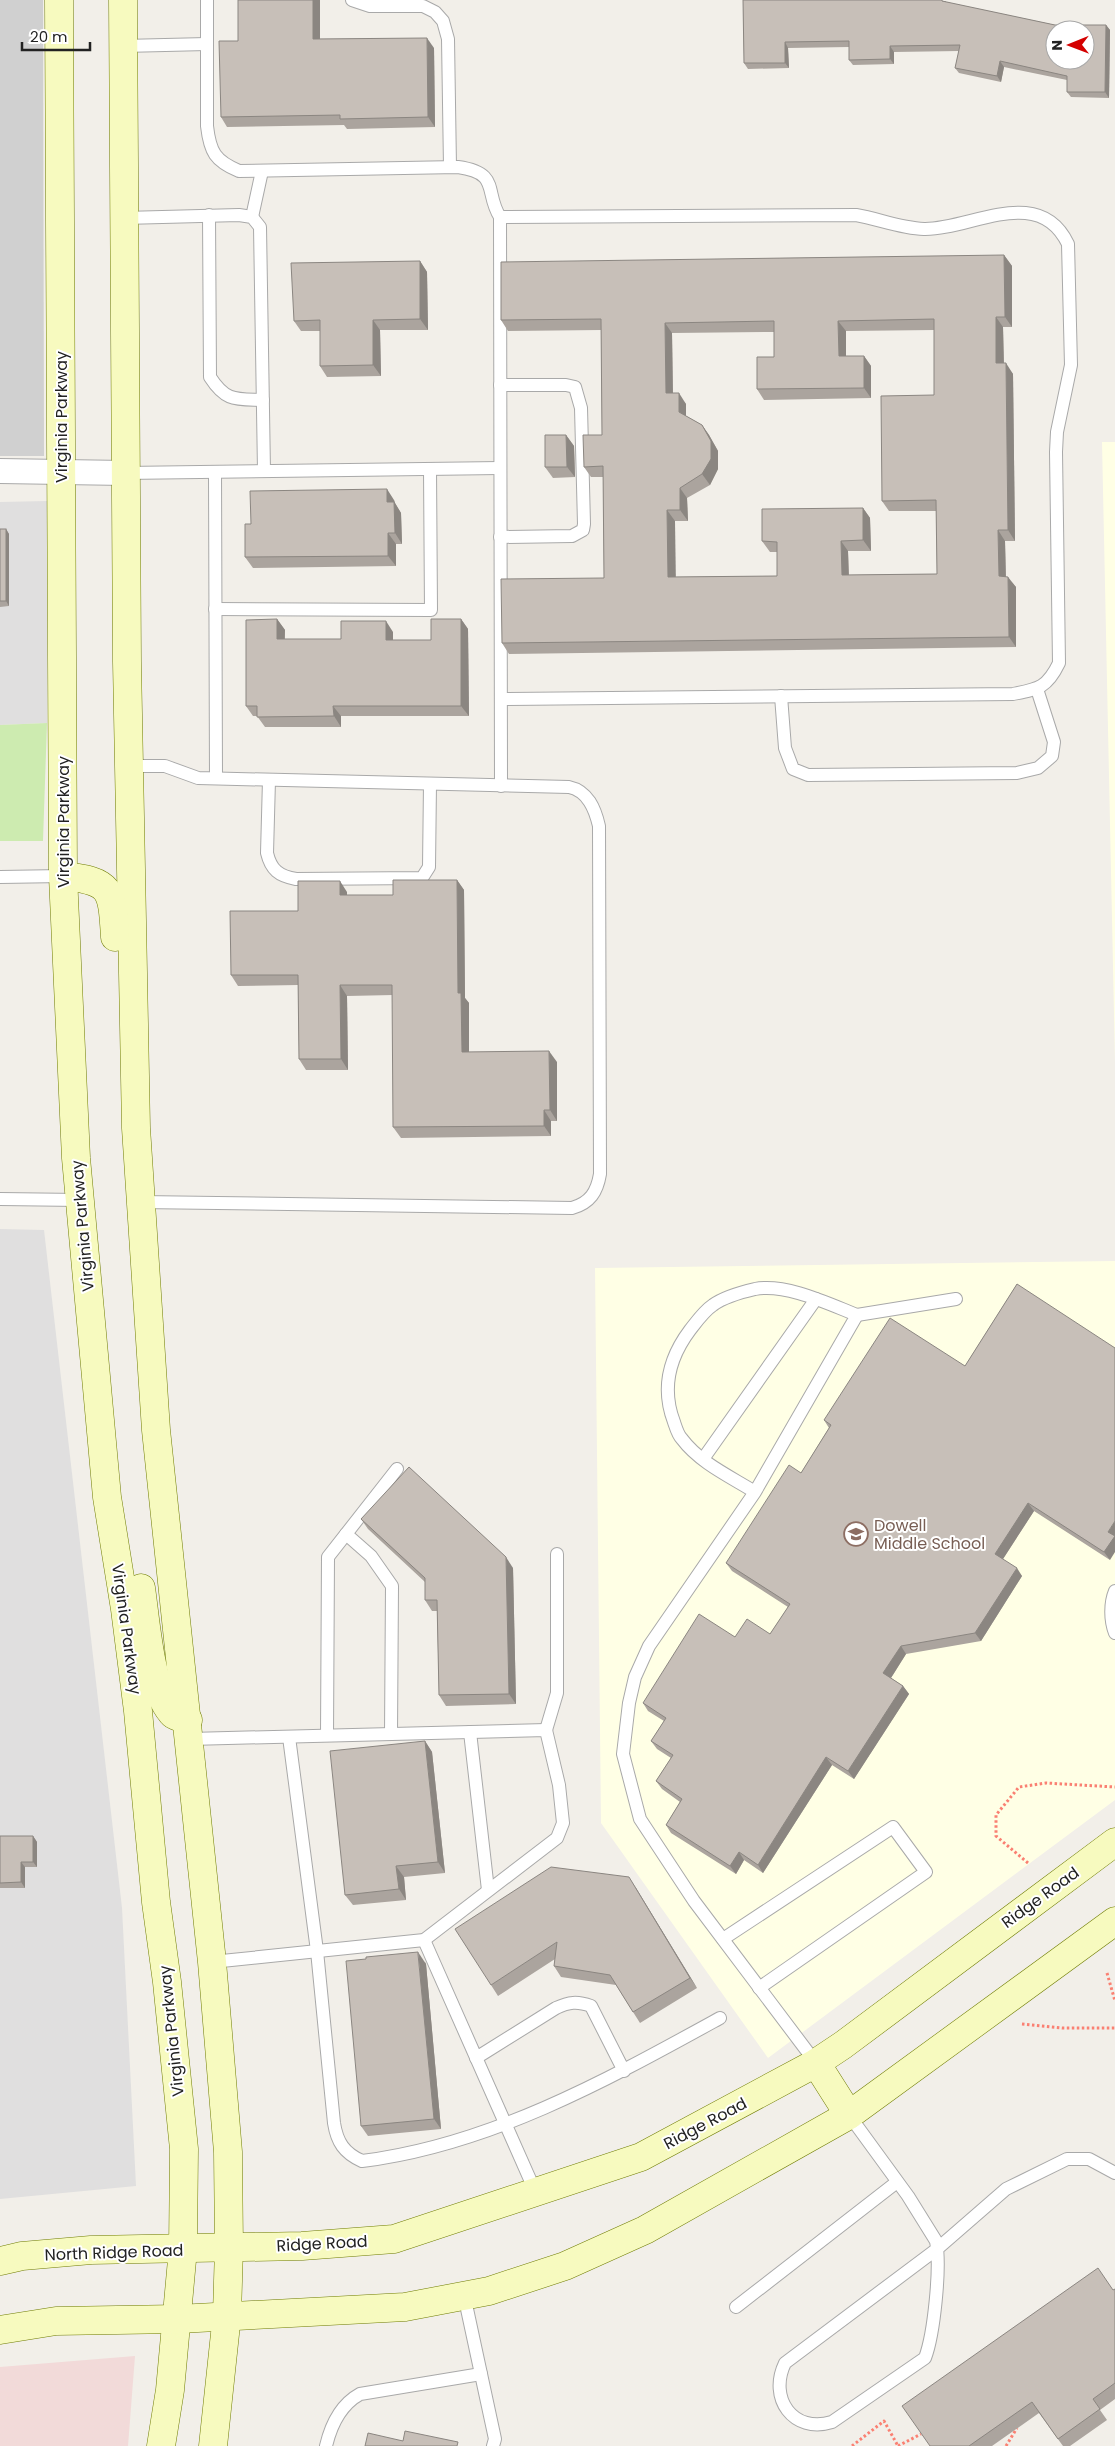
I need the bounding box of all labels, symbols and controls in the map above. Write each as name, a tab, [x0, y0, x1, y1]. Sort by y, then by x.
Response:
scale bar	[22, 20, 90, 52]
north arrow	[1045, 20, 1095, 70]
text: 20 m	[30, 26, 68, 47]
text: N	[1047, 40, 1067, 51]
street label: Virginia Parkway	[50, 351, 73, 483]
street label: Virginia Parkway	[52, 756, 75, 888]
street label: Virginia Parkway	[65, 1159, 100, 1293]
place label: Dowell Middle School	[874, 1514, 985, 1555]
school or university icon: Dowell Middle School	[843, 1521, 869, 1547]
street label: Virginia Parkway	[106, 1562, 147, 1696]
street label: Ridge Road	[997, 1861, 1084, 1933]
street label: Virginia Parkway	[153, 1964, 190, 2098]
street label: Ridge Road	[660, 2092, 751, 2155]
street label: Ridge Road	[276, 2230, 368, 2257]
street label: North Ridge Road	[44, 2239, 184, 2266]

